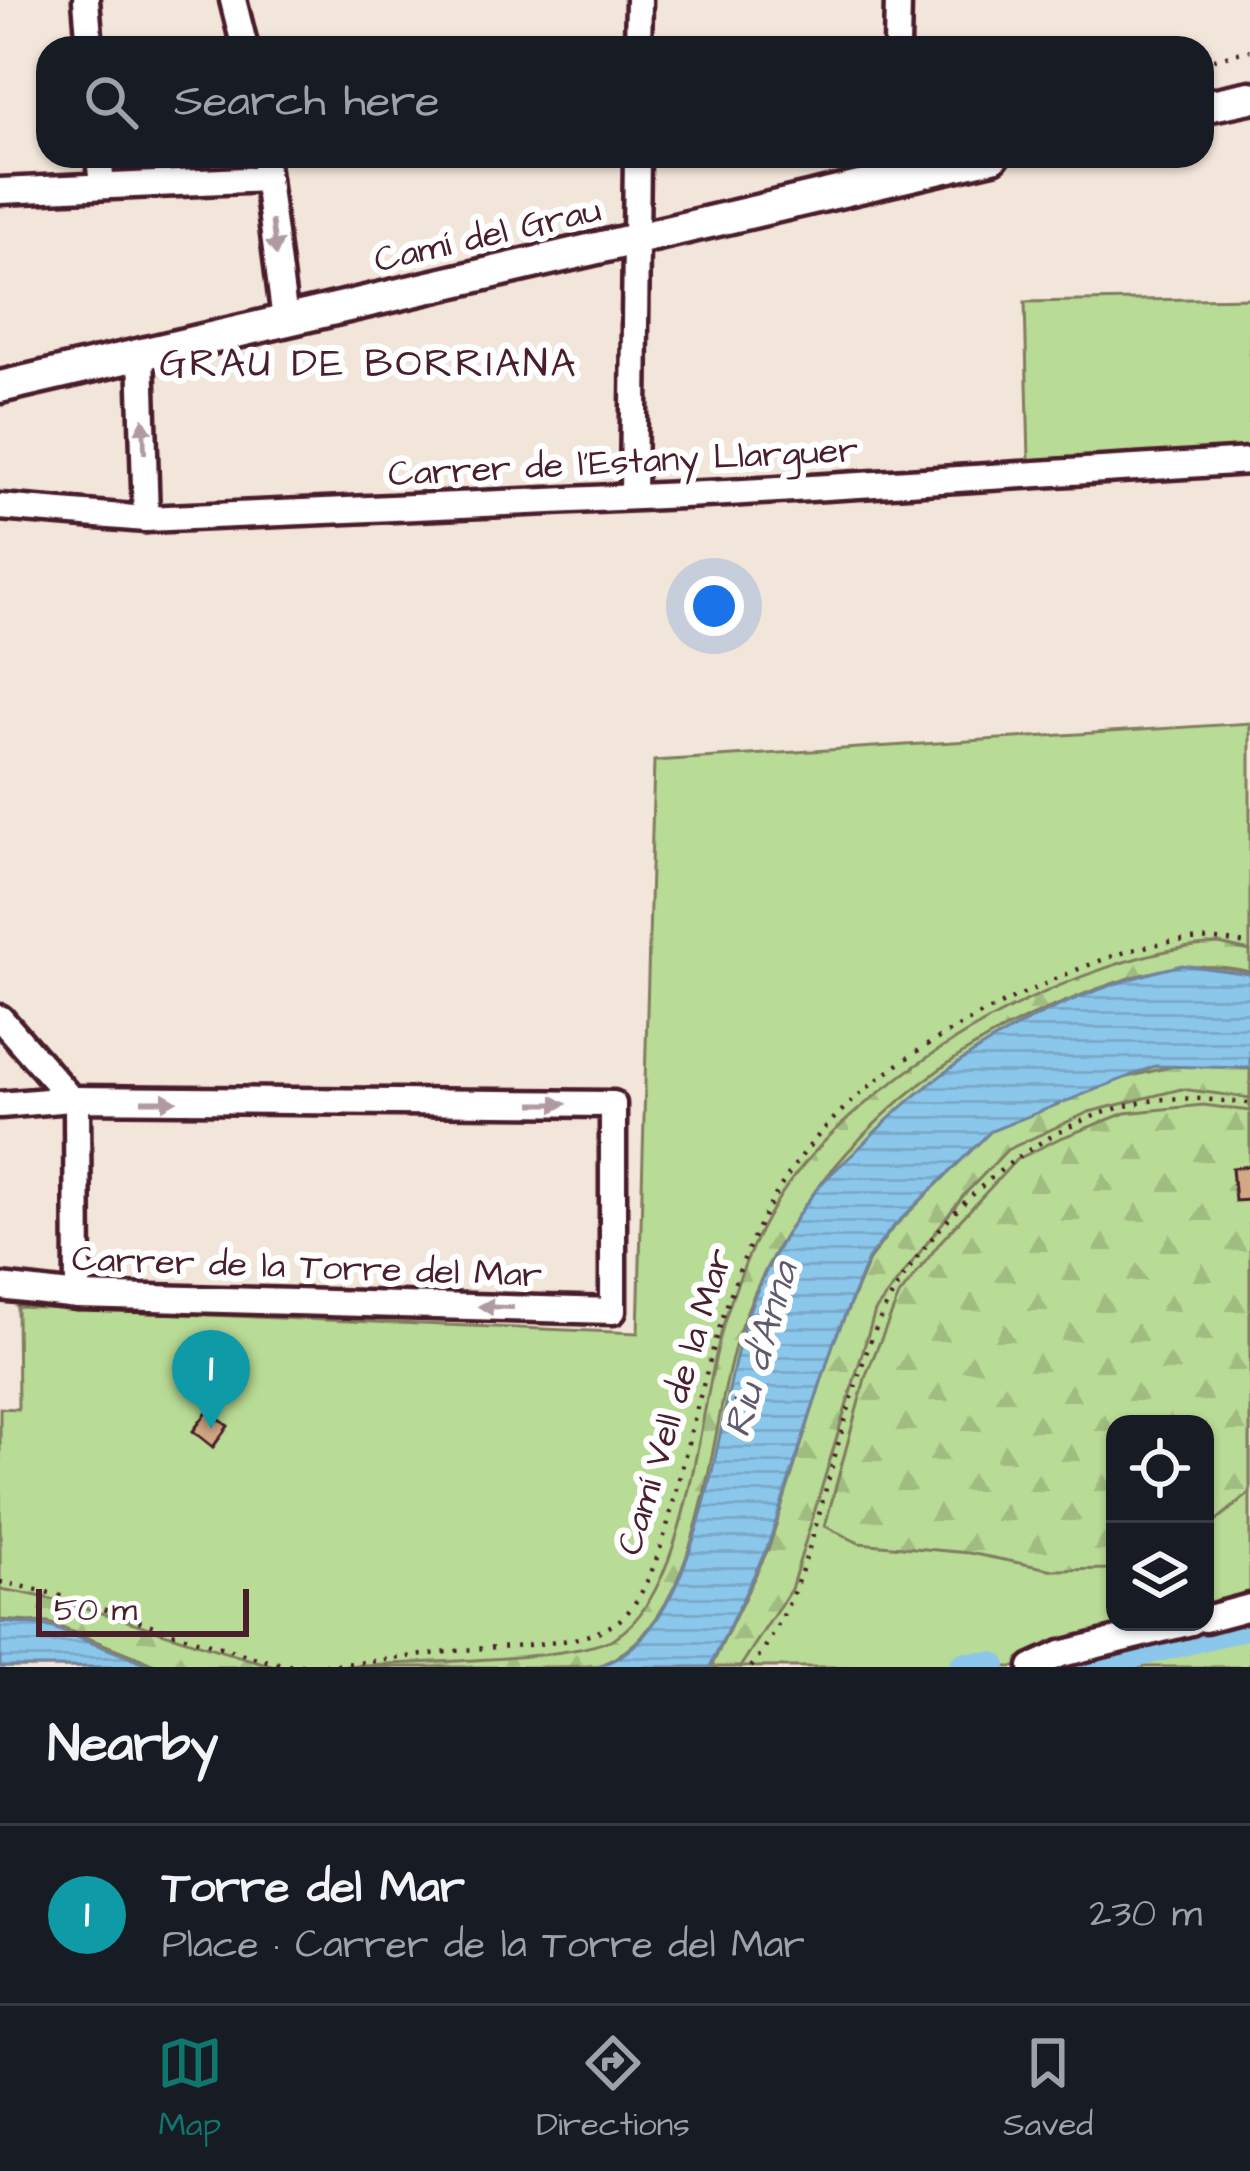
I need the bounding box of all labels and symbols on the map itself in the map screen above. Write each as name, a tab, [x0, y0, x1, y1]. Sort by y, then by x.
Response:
street label: Camí del Grau	[369, 185, 606, 286]
one-way arrow	[265, 220, 284, 257]
district label: GRAU DE BORRIANA	[159, 338, 579, 392]
one-way arrow	[134, 416, 153, 454]
street label: Carrer de l'Estany Llarguer	[387, 425, 860, 501]
your location	[684, 576, 744, 636]
one-way arrow	[141, 1091, 179, 1110]
one-way arrow	[531, 1094, 569, 1114]
street label: Carrer de la Torre del Mar	[71, 1234, 543, 1301]
street label: Camí Vell de la Mar	[604, 1242, 746, 1561]
water label: Riu d'Anna	[711, 1254, 813, 1443]
one-way arrow	[476, 1298, 514, 1317]
pin: 1	[172, 1330, 250, 1429]
scale bar	[36, 1583, 249, 1636]

